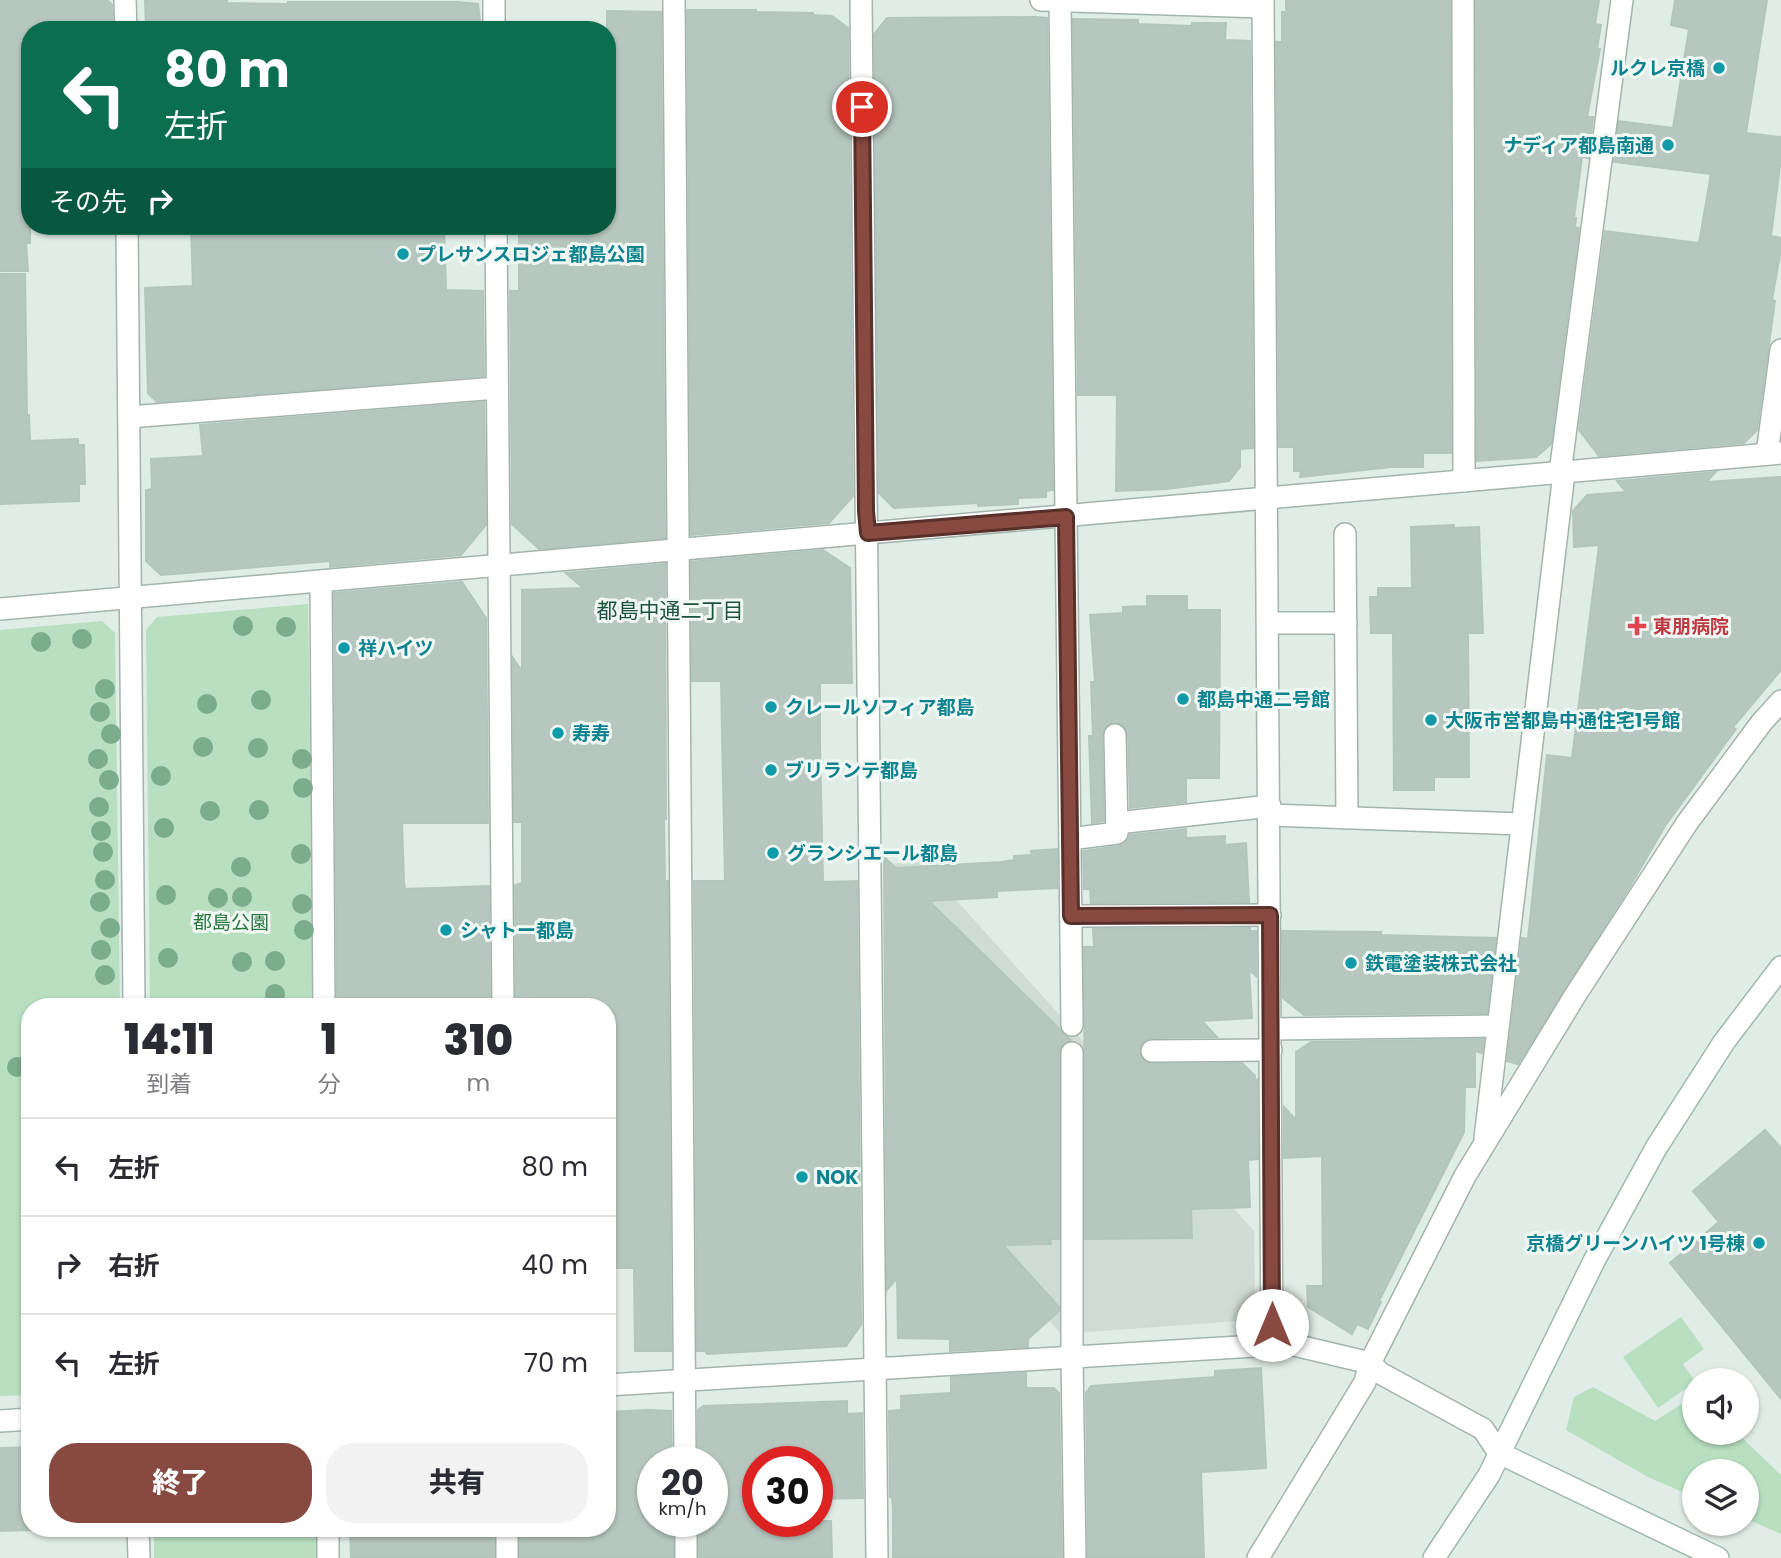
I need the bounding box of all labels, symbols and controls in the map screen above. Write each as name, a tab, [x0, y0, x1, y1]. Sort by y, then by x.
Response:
text: 80 m	[164, 36, 290, 104]
icon: left	[49, 49, 140, 140]
place label: ルクレ京橋	[1610, 55, 1705, 82]
marker: ルクレ京橋	[1711, 60, 1727, 76]
pin	[832, 77, 892, 137]
icon: arrive	[843, 88, 881, 126]
text: 左折	[164, 103, 228, 148]
place label: ナディア都島南通	[1503, 132, 1654, 159]
marker: ナディア都島南通	[1660, 137, 1676, 153]
icon: right	[141, 182, 179, 220]
text: その先	[49, 184, 127, 220]
place label: プレサンスロジェ都島公園	[417, 241, 645, 268]
marker: プレサンスロジェ都島公園	[395, 246, 411, 262]
district label: 都島中通二丁目	[597, 596, 744, 625]
place label: 東朋病院	[1653, 613, 1729, 640]
marker: 東朋病院	[1627, 616, 1647, 636]
place label: 祥ハイツ	[358, 635, 434, 662]
marker: 祥ハイツ	[336, 640, 352, 656]
place label: 都島中通二号館	[1197, 686, 1330, 713]
marker: 都島中通二号館	[1175, 691, 1191, 707]
place label: クレールソフィア都島	[785, 694, 975, 721]
marker: クレールソフィア都島	[763, 699, 779, 715]
place label: 大阪市営都島中通住宅1号館	[1445, 707, 1680, 734]
marker: 大阪市営都島中通住宅1号館	[1423, 712, 1439, 728]
place label: 寿寿	[572, 720, 610, 747]
marker: 寿寿	[550, 725, 566, 741]
place label: ブリランテ都島	[785, 757, 918, 784]
marker: ブリランテ都島	[763, 762, 779, 778]
place label: グランシエール都島	[787, 840, 958, 867]
marker: グランシエール都島	[765, 845, 781, 861]
park label: 都島公園	[193, 909, 269, 936]
place label: シャトー都島	[460, 917, 574, 944]
marker: シャトー都島	[438, 922, 454, 938]
place label: 鉄電塗装株式会社	[1365, 950, 1517, 977]
marker: 鉄電塗装株式会社	[1343, 955, 1359, 971]
text: 14:11	[124, 1010, 214, 1069]
text: 1	[321, 1010, 337, 1069]
text: 310	[444, 1011, 513, 1070]
text: m	[466, 1067, 490, 1099]
text: 到着	[146, 1068, 192, 1100]
text: 分	[318, 1068, 341, 1100]
icon: left	[49, 1148, 87, 1186]
text: 80 m	[522, 1149, 588, 1185]
text: 左折	[108, 1150, 160, 1186]
place label: NOK	[816, 1164, 858, 1191]
marker: NOK	[794, 1169, 810, 1185]
place label: 京橋グリーンハイツ 1号棟	[1526, 1230, 1745, 1257]
marker: 京橋グリーンハイツ 1号棟	[1751, 1235, 1767, 1251]
icon: right	[49, 1246, 87, 1284]
text: 40 m	[522, 1247, 588, 1283]
text: 右折	[108, 1248, 160, 1284]
position arrow	[1235, 1288, 1309, 1362]
icon: left	[49, 1344, 87, 1382]
text: 70 m	[524, 1345, 588, 1381]
text: 左折	[108, 1346, 160, 1382]
map controls	[1682, 1368, 1759, 1536]
button: sound	[1682, 1368, 1759, 1445]
button: 終了	[49, 1443, 312, 1523]
button: 共有	[326, 1443, 588, 1523]
speed limit sign: 30	[742, 1446, 833, 1537]
text: 20	[661, 1458, 704, 1507]
button: layers	[1682, 1459, 1759, 1536]
text: km/h	[659, 1496, 706, 1521]

